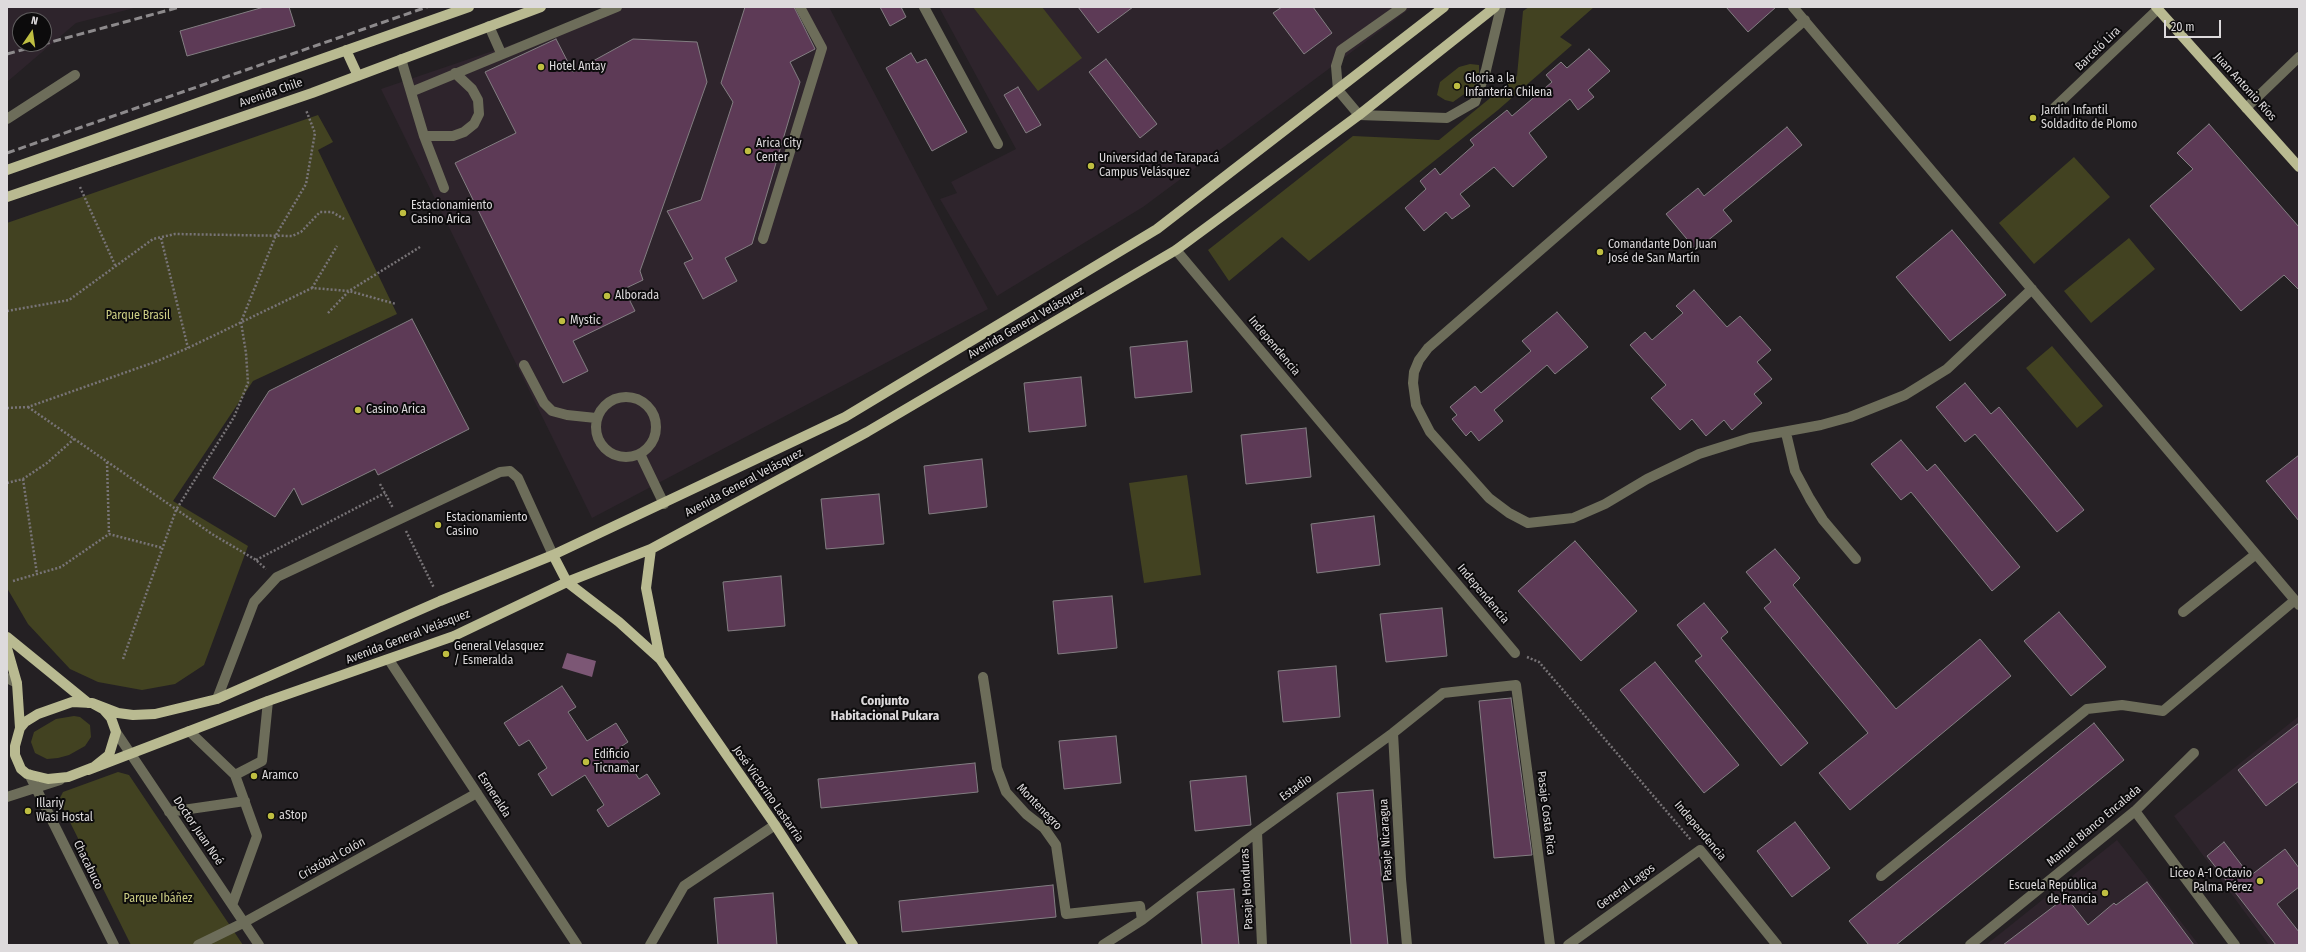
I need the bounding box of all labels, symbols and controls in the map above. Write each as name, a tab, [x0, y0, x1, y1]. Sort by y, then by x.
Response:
north arrow	[12, 12, 52, 52]
scale bar	[2166, 12, 2223, 38]
text: N	[30, 14, 39, 28]
text: 20 m	[2171, 20, 2195, 34]
street label: Barceló Lira	[2072, 24, 2124, 74]
street label: Juan Antonio Ríos	[2211, 50, 2279, 124]
place label: Hotel Antay	[549, 60, 606, 74]
marker: Hotel Antay	[536, 62, 546, 72]
place label: Gloria a la Infantería Chilena	[1465, 72, 1552, 100]
street label: Avenida Chile	[237, 75, 305, 111]
marker: Gloria a la Infantería Chilena	[1452, 81, 1462, 91]
place label: Jardín Infantil Soldadito de Plomo	[2041, 104, 2137, 132]
marker: Jardín Infantil Soldadito de Plomo	[2028, 113, 2038, 123]
place label: Arica City Center	[756, 137, 802, 165]
marker: Arica City Center	[743, 146, 753, 156]
place label: Universidad de Tarapacá Campus Velásquez	[1099, 152, 1219, 180]
marker: Universidad de Tarapacá Campus Velásquez	[1086, 161, 1096, 171]
place label: Estacionamiento Casino Arica	[411, 199, 493, 227]
marker: Estacionamiento Casino Arica	[398, 208, 408, 218]
place label: Comandante Don Juan José de San Martín	[1608, 238, 1717, 266]
marker: Comandante Don Juan José de San Martín	[1595, 247, 1605, 257]
street label: Avenida General Velásquez	[965, 284, 1087, 362]
place label: Alborada	[615, 289, 659, 303]
marker: Alborada	[602, 291, 612, 301]
park label: Parque Brasil	[106, 309, 170, 323]
street label: Independencia	[1245, 313, 1303, 379]
place label: Mystic	[570, 314, 601, 328]
marker: Mystic	[557, 316, 567, 326]
place label: Casino Arica	[366, 403, 426, 417]
marker: Casino Arica	[353, 405, 363, 415]
street label: Avenida General Velásquez	[682, 446, 806, 520]
place label: Estacionamiento Casino	[446, 511, 528, 539]
marker: Estacionamiento Casino	[433, 520, 443, 530]
street label: Independencia	[1454, 561, 1512, 627]
street label: Avenida General Velásquez	[344, 607, 472, 667]
place label: General Velasquez / Esmeralda	[454, 640, 544, 668]
marker: General Velasquez / Esmeralda	[441, 649, 451, 659]
district label: Conjunto Habitacional Pukara	[831, 693, 939, 724]
street label: José Victorino Lastarria	[730, 743, 806, 845]
place label: Edificio Ticnamar	[594, 748, 639, 776]
marker: Edificio Ticnamar	[581, 757, 591, 767]
place label: Aramco	[262, 769, 298, 783]
street label: Esmeralda	[474, 770, 514, 820]
street label: Pasaje Costa Rica	[1534, 770, 1558, 856]
marker: Aramco	[249, 771, 259, 781]
street label: Estadio	[1277, 772, 1315, 804]
street label: Montenegro	[1013, 781, 1065, 833]
street label: Manuel Blanco Encalada	[2044, 782, 2144, 870]
street label: Doctor Juan Noé	[170, 794, 226, 868]
place label: Illariy Wasi Hostal	[36, 797, 93, 825]
street label: Pasaje Nicaragua	[1377, 798, 1395, 882]
street label: Independencia	[1671, 798, 1729, 864]
marker: Illariy Wasi Hostal	[23, 806, 33, 816]
place label: aStop	[279, 809, 307, 823]
marker: aStop	[266, 811, 276, 821]
street label: Cristóbal Colón	[296, 835, 368, 883]
street label: Chacabuco	[70, 838, 106, 892]
street label: Pasaje Honduras	[1238, 848, 1256, 930]
street label: General Lagos	[1594, 861, 1658, 913]
place label: Liceo A-1 Octavio Palma Pérez	[2170, 867, 2252, 895]
marker: Liceo A-1 Octavio Palma Pérez	[2255, 876, 2265, 886]
place label: Escuela República de Francia	[2009, 879, 2097, 907]
marker: Escuela República de Francia	[2100, 888, 2110, 898]
park label: Parque Ibáñez	[123, 892, 193, 906]

